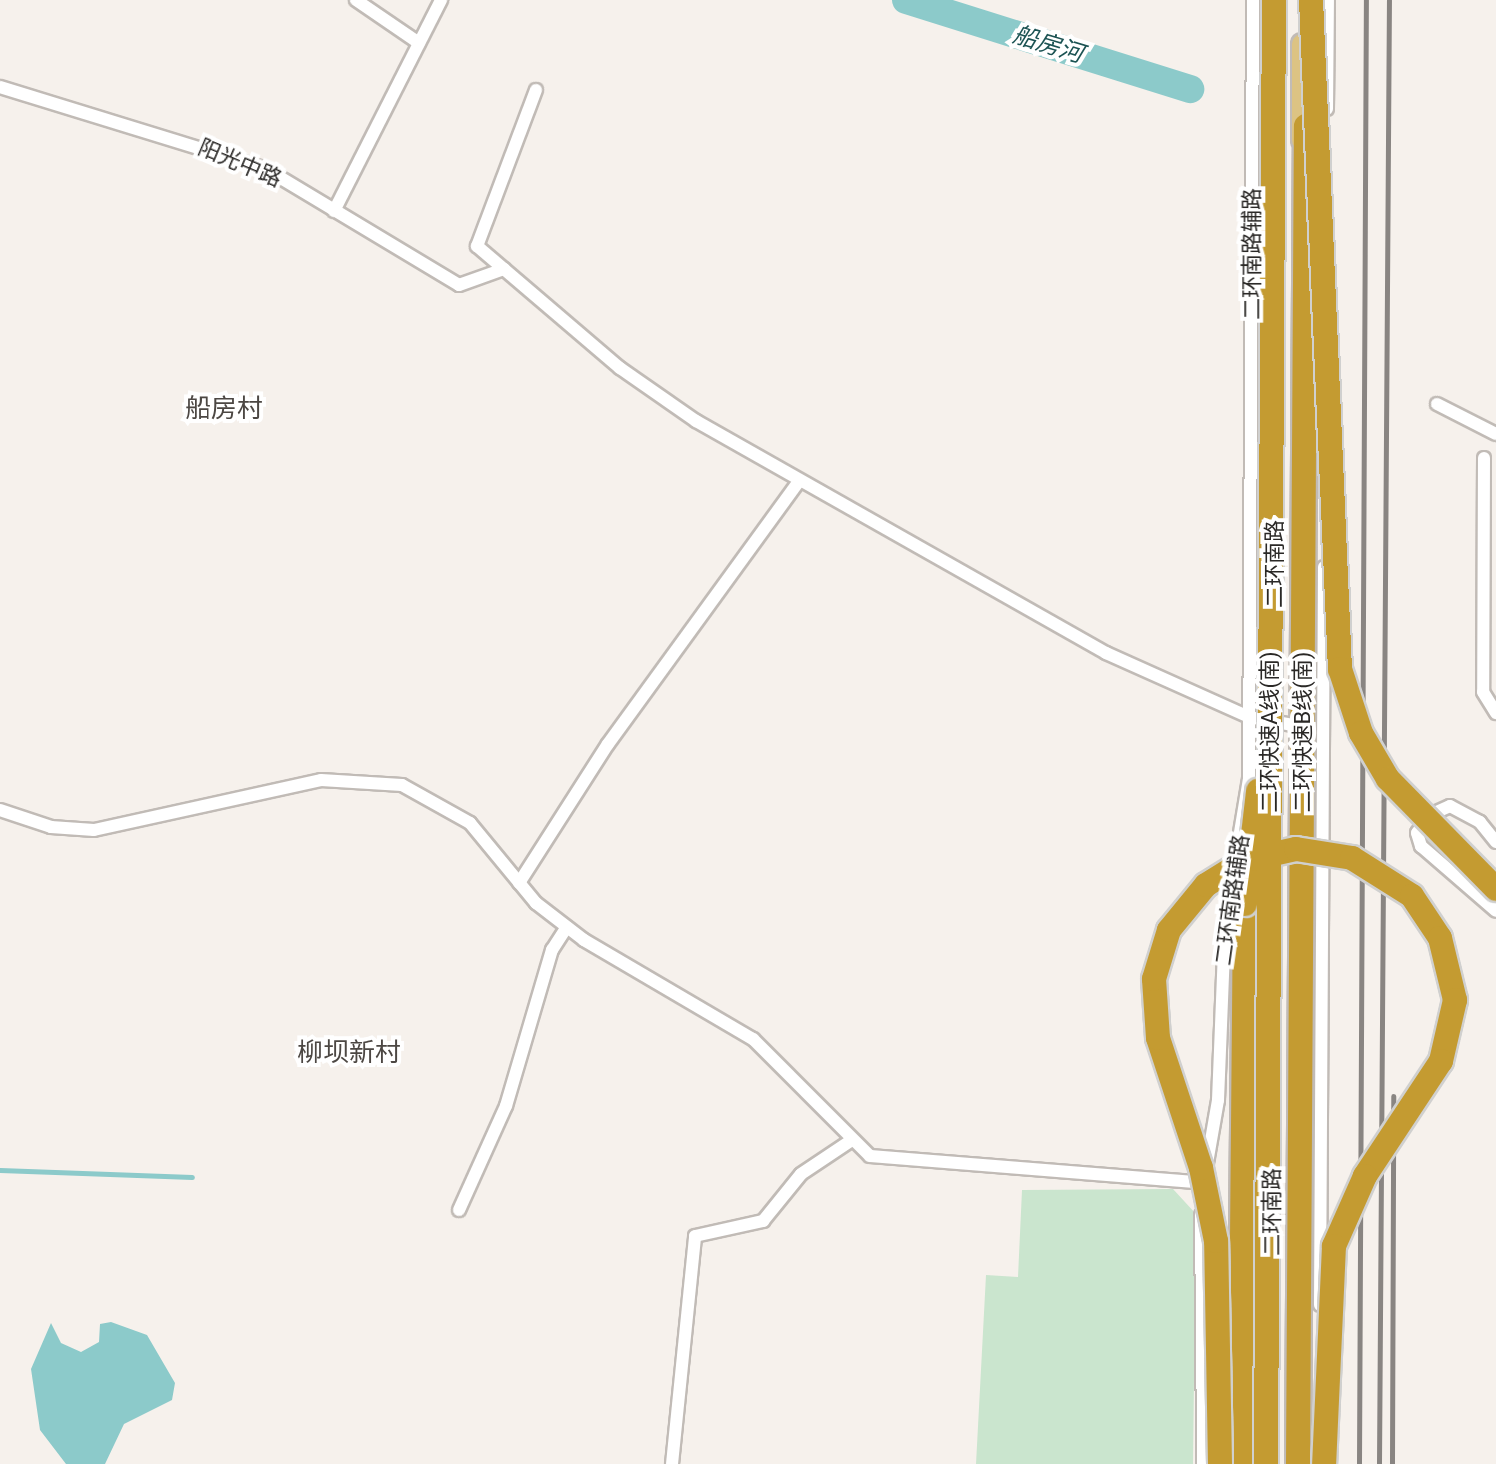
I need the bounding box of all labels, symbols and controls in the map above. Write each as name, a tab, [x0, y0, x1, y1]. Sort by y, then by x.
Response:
water label: 船房河	[1009, 21, 1087, 69]
street label: 阳光中路	[194, 134, 286, 192]
street label: 二环南路辅路	[1239, 188, 1265, 320]
district label: 船房村	[185, 393, 263, 425]
street label: 二环南路	[1262, 520, 1288, 608]
street label: 二环快速A线(南)	[1257, 651, 1283, 813]
street label: 二环快速B线(南)	[1290, 652, 1316, 812]
street label: 二环南路辅路	[1210, 833, 1254, 967]
district label: 柳坝新村	[297, 1037, 401, 1069]
street label: 二环南路	[1259, 1168, 1285, 1256]

